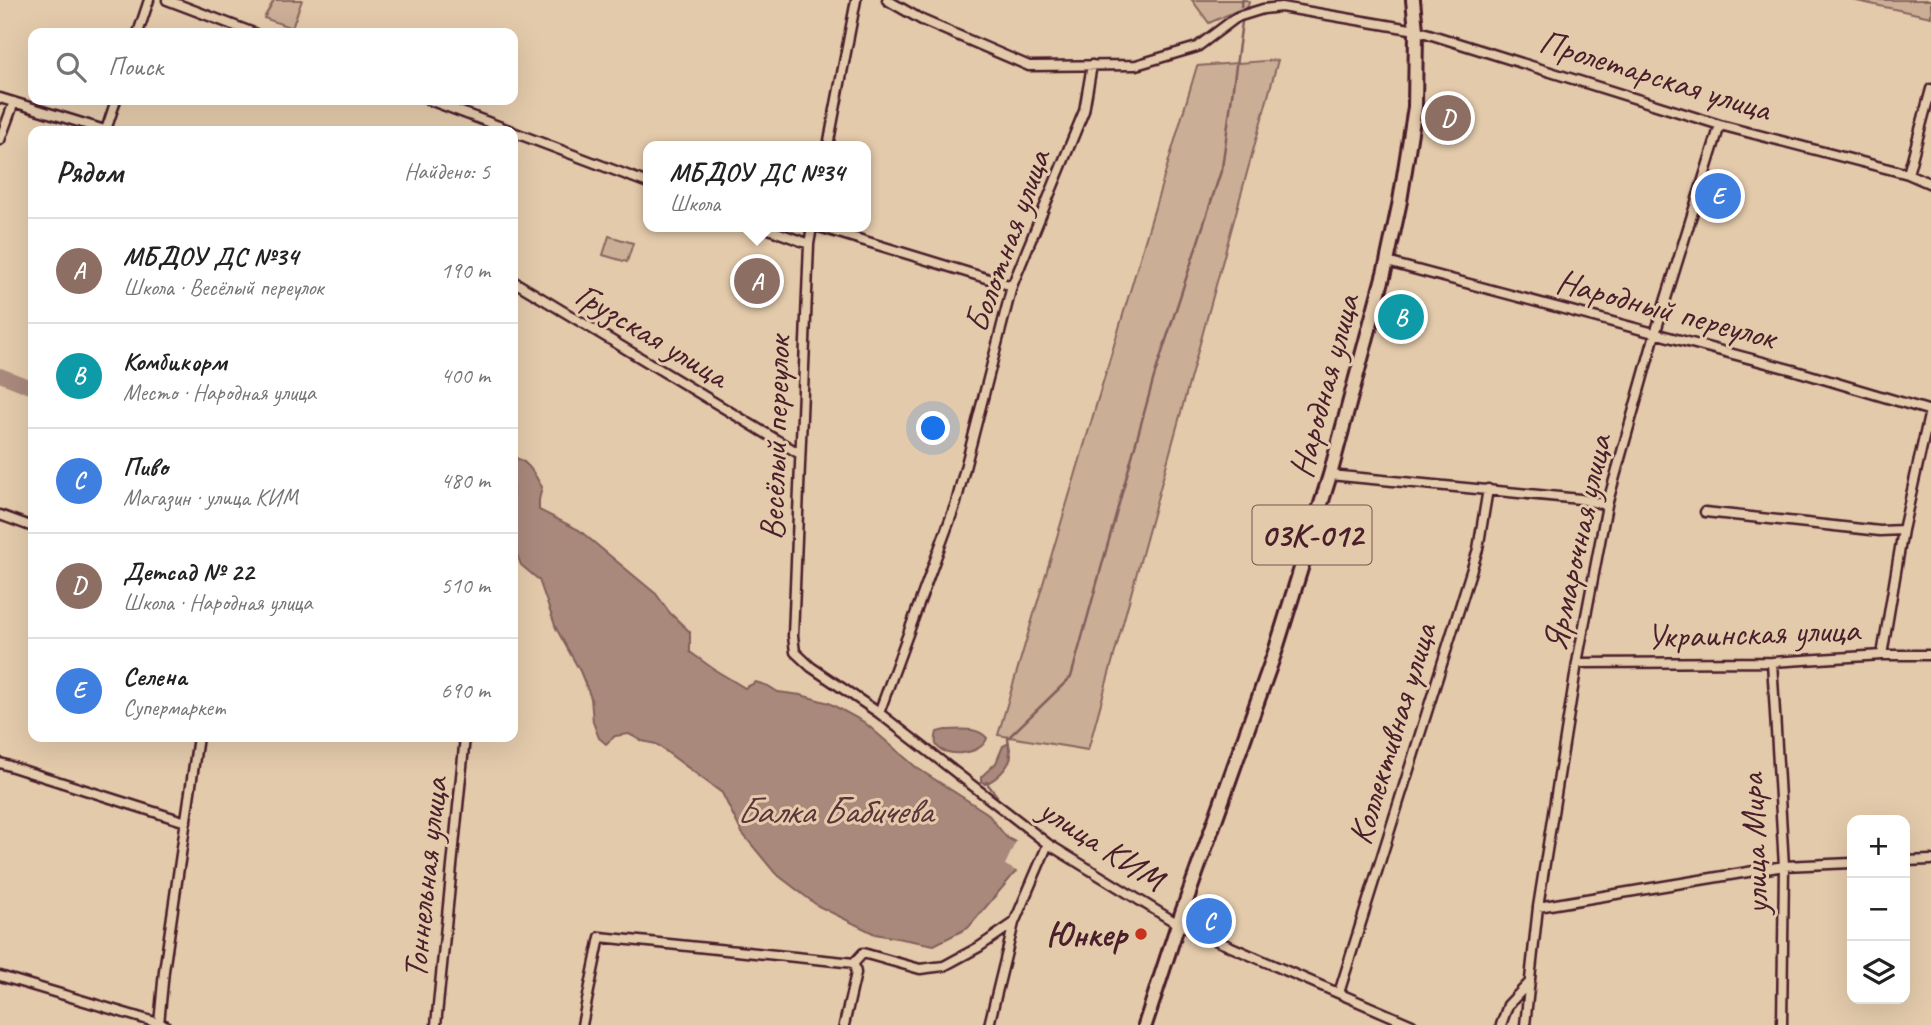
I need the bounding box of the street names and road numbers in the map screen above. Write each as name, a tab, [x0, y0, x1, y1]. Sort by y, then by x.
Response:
street label: Пролетарская улица	[1534, 18, 1778, 132]
street label: Болотная улица	[953, 141, 1062, 338]
street label: Народный переулок	[1552, 258, 1783, 361]
street label: Грузская улица	[567, 272, 739, 400]
street label: Народная улица	[1278, 287, 1371, 482]
street label: Весёлый переулок	[749, 332, 801, 541]
street label: Ярмарочная улица	[1532, 428, 1622, 655]
road number: 03К-012	[1252, 506, 1372, 564]
street label: Украинская улица	[1646, 607, 1863, 659]
street label: Коллективная улица	[1337, 616, 1447, 850]
street label: улица Мира	[1729, 771, 1779, 917]
street label: Тоннельная улица	[392, 772, 458, 981]
street label: улица КИМ	[1029, 786, 1175, 903]

